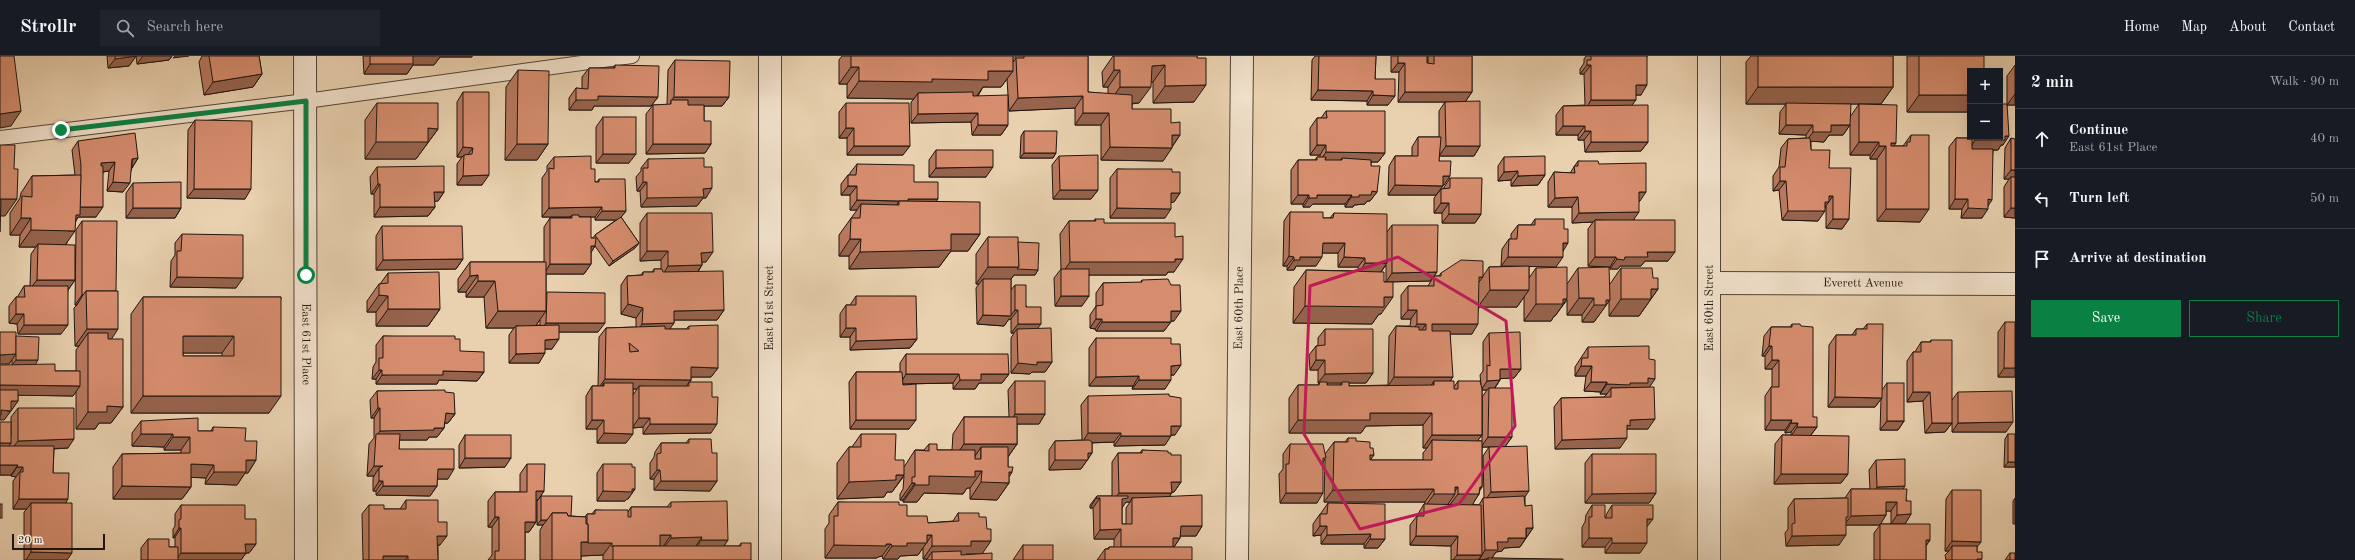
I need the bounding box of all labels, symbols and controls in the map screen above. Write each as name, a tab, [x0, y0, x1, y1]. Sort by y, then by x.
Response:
search box	[100, 10, 380, 46]
icon: search	[114, 17, 136, 39]
text: Strollr	[20, 18, 76, 37]
text: Search here	[146, 20, 223, 35]
text: Home	[2124, 20, 2159, 34]
text: Map	[2181, 20, 2207, 34]
text: About	[2229, 20, 2266, 34]
text: Contact	[2288, 20, 2335, 34]
map controls	[1967, 68, 2003, 140]
button: +	[1967, 68, 2003, 104]
text: 2 min	[2031, 74, 2074, 91]
text: Walk · 90 m	[2270, 75, 2339, 88]
button: −	[1967, 104, 2003, 140]
route end	[52, 121, 70, 139]
text: Continue	[2069, 123, 2128, 138]
icon: ahead	[2031, 128, 2053, 150]
text: 40 m	[2310, 132, 2339, 145]
text: East 61st Place	[2069, 141, 2158, 154]
icon: left	[2031, 188, 2053, 210]
text: Turn left	[2069, 191, 2129, 206]
text: 50 m	[2310, 192, 2339, 205]
icon: arrive	[2031, 248, 2053, 270]
text: Arrive at destination	[2069, 251, 2207, 266]
street label: East 61st Street	[764, 265, 776, 351]
street label: East 60th Street	[1704, 265, 1716, 351]
route start	[297, 266, 315, 284]
street label: East 60th Place	[1233, 266, 1246, 350]
street label: Everett Avenue	[1823, 277, 1903, 290]
button: Save	[2031, 300, 2181, 337]
button: Share	[2189, 300, 2339, 337]
street label: East 61st Place	[299, 303, 312, 385]
scale bar	[12, 532, 105, 551]
text: 20 m	[18, 535, 43, 546]

